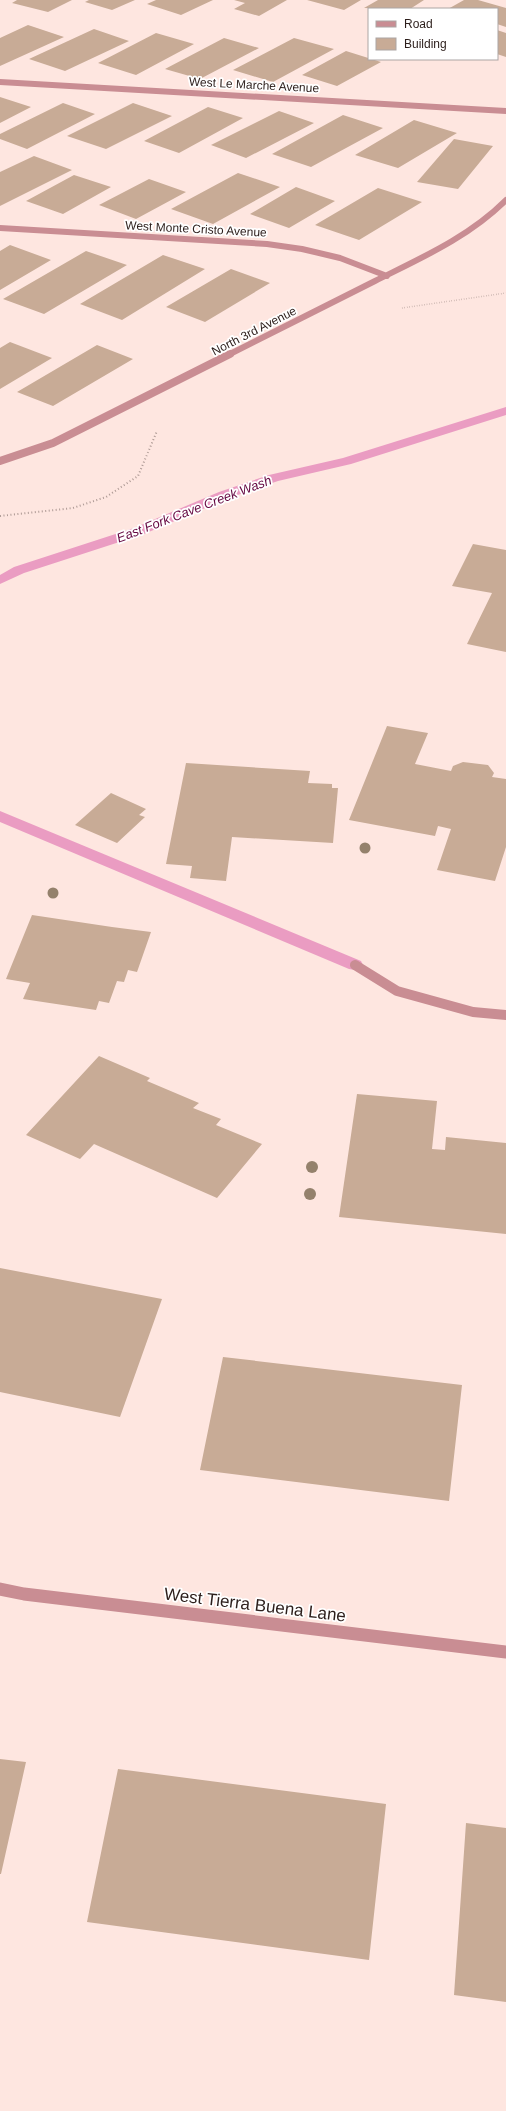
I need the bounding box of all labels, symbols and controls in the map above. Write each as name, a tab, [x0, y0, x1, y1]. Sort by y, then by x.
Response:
legend	[368, 8, 498, 60]
text: Road	[404, 17, 433, 31]
text: Building	[404, 37, 447, 51]
street label: West Le Marche Avenue	[189, 75, 320, 95]
street label: West Monte Cristo Avenue	[125, 218, 267, 240]
street label: North 3rd Avenue	[209, 303, 299, 358]
water label: East Fork Cave Creek Wash	[115, 473, 273, 545]
street label: West Tierra Buena Lane	[163, 1584, 347, 1626]

